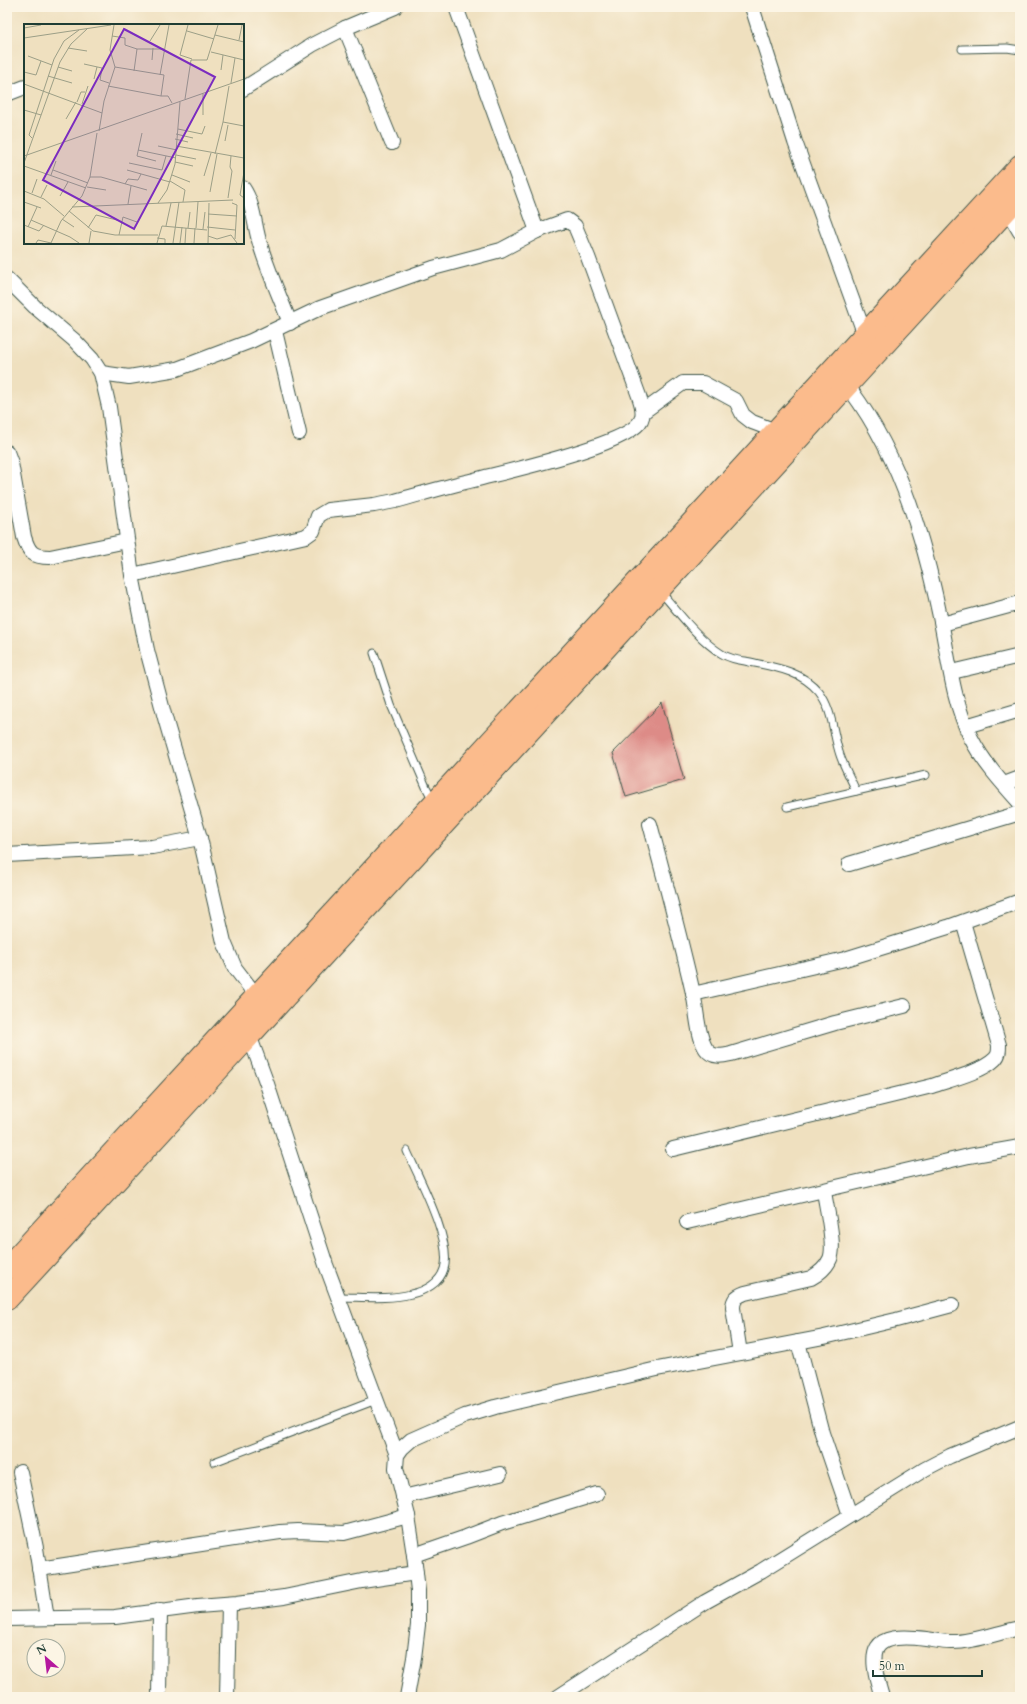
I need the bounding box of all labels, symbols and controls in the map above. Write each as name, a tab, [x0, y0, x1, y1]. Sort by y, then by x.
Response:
inset map	[24, 24, 244, 244]
north arrow	[26, 1638, 66, 1678]
text: N	[34, 1641, 50, 1658]
scale bar	[873, 1652, 982, 1678]
text: 50 m	[879, 1658, 906, 1674]

